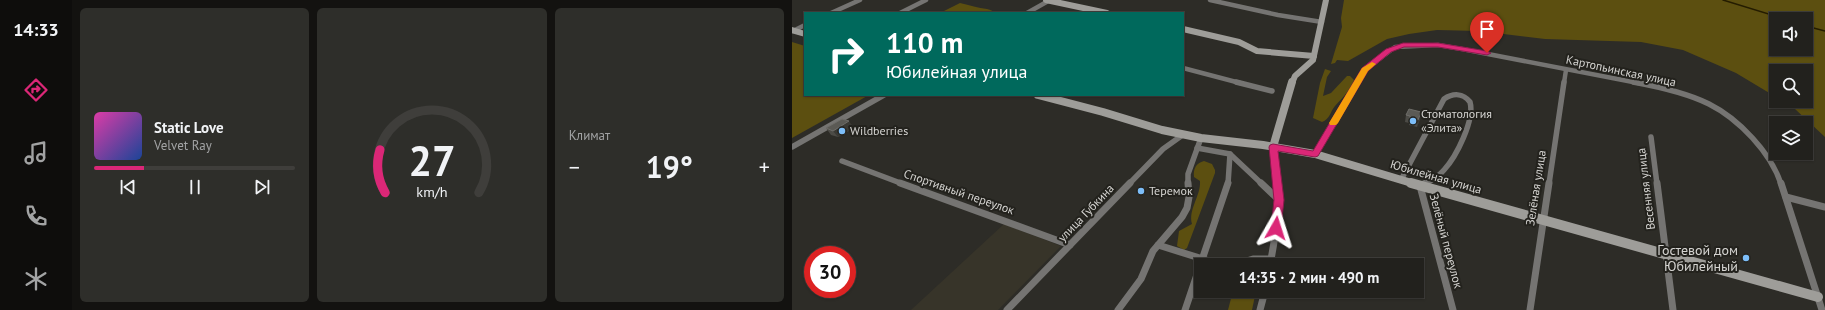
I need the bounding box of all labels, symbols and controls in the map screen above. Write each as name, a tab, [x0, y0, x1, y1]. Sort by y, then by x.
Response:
pin	[1470, 12, 1504, 53]
map controls	[1769, 12, 1813, 160]
button: sound	[1769, 12, 1813, 56]
text: 14:33	[13, 18, 59, 41]
icon: arrive	[1476, 18, 1498, 40]
text: 110 m	[886, 24, 963, 61]
icon: right	[820, 28, 872, 80]
street label: Картопьинская улица	[1565, 52, 1678, 90]
text: Юбилейная улица	[886, 60, 1027, 83]
button: search	[1769, 64, 1813, 108]
icon: directions	[22, 76, 50, 104]
place label: Стоматология «Элита»	[1421, 106, 1492, 135]
marker: Стоматология «Элита»	[1408, 116, 1418, 126]
button: layers	[1769, 116, 1813, 160]
text: Static Love	[154, 118, 224, 137]
place label: Wildberries	[850, 123, 908, 138]
marker: Wildberries	[837, 126, 847, 136]
text: Климат	[569, 127, 610, 144]
text: 27	[408, 134, 456, 187]
text: Velvet Ray	[154, 137, 212, 154]
icon: music	[22, 139, 50, 167]
text: 19°	[646, 147, 693, 186]
street label: Весенняя улица	[1633, 147, 1658, 231]
street label: Зелёная улица	[1522, 149, 1549, 227]
text: −	[569, 153, 580, 181]
text: +	[759, 153, 770, 181]
street label: Юбилейная улица	[1389, 156, 1484, 197]
street label: Спортивный переулок	[902, 166, 1017, 218]
icon: previous	[117, 176, 139, 198]
icon: pause	[184, 176, 206, 198]
icon: next	[251, 176, 273, 198]
street label: улица Губкина	[1054, 181, 1117, 245]
text: km/h	[416, 182, 448, 201]
place label: Теремок	[1149, 183, 1193, 198]
marker: Теремок	[1136, 186, 1146, 196]
street label: Зелёный переулок	[1427, 192, 1466, 290]
icon: phone	[22, 202, 50, 230]
position arrow	[1255, 207, 1297, 249]
place label: Гостевой дом Юбилейный	[1657, 241, 1738, 275]
speed limit sign: 30	[804, 246, 856, 298]
marker: Гостевой дом Юбилейный	[1741, 253, 1751, 263]
icon: climate	[22, 265, 50, 293]
text: 14:35 · 2 мин · 490 m	[1239, 268, 1379, 287]

